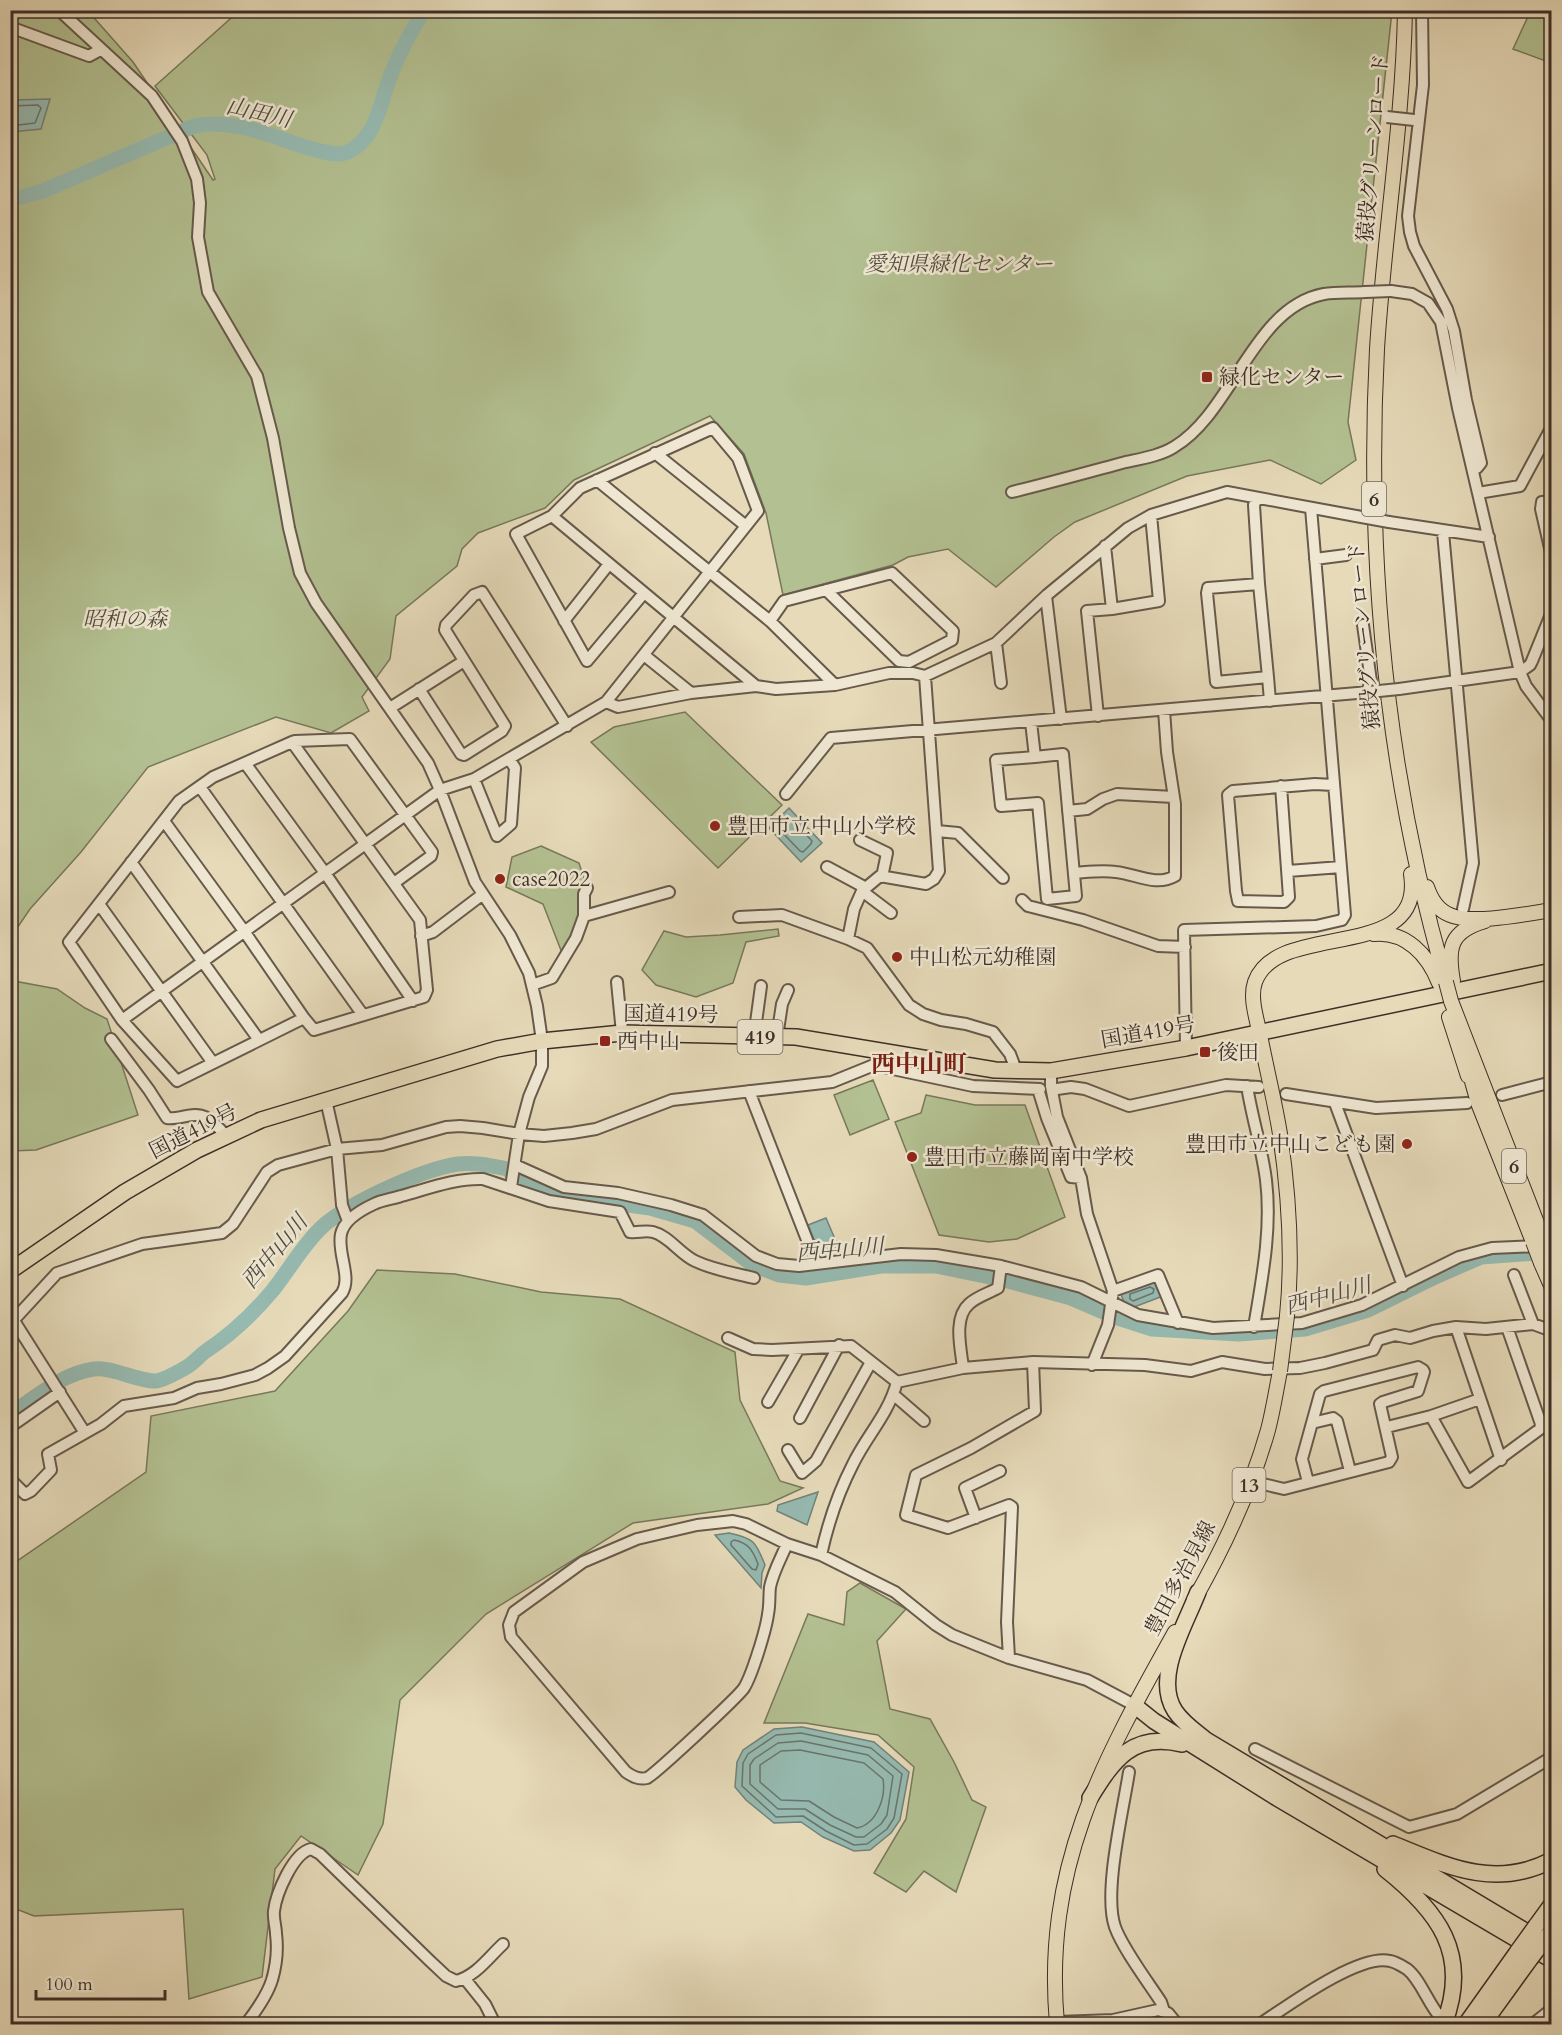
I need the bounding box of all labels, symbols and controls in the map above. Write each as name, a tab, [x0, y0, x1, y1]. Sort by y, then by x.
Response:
street label: 猿投グリーンロード	[1351, 53, 1396, 243]
water label: 山田川	[223, 91, 296, 135]
park label: 愛知県緑化センター	[865, 250, 1053, 279]
place label: 緑化センター	[1219, 363, 1344, 392]
marker: 緑化センター	[1200, 370, 1214, 384]
road number: 6	[1362, 482, 1386, 516]
street label: 猿投グリーンロード	[1342, 541, 1387, 731]
park label: 昭和の森	[83, 605, 169, 634]
place label: 豊田市立中山小学校	[727, 812, 916, 841]
marker: 豊田市立中山小学校	[708, 819, 722, 833]
place label: case2022	[512, 865, 590, 894]
marker: case2022	[493, 872, 507, 886]
place label: 中山松元幼稚園	[909, 943, 1056, 972]
marker: 中山松元幼稚園	[890, 950, 904, 964]
street label: 国道419号	[623, 999, 719, 1030]
street label: 国道419号	[1099, 1010, 1198, 1055]
road number: 419	[738, 1020, 783, 1054]
place label: 西中山	[617, 1027, 680, 1056]
marker: 西中山	[598, 1034, 612, 1048]
place label: 後田	[1217, 1038, 1259, 1067]
marker: 後田	[1198, 1045, 1212, 1059]
district label: 西中山町	[871, 1048, 967, 1081]
street label: 国道419号	[144, 1097, 242, 1166]
place label: 豊田市立中山こども園	[1185, 1130, 1395, 1159]
marker: 豊田市立中山こども園	[1400, 1137, 1414, 1151]
place label: 豊田市立藤岡南中学校	[924, 1143, 1134, 1172]
road number: 6	[1502, 1149, 1526, 1183]
marker: 豊田市立藤岡南中学校	[905, 1150, 919, 1164]
water label: 西中山川	[235, 1207, 316, 1295]
water label: 西中山川	[795, 1231, 887, 1269]
water label: 西中山川	[1282, 1270, 1377, 1322]
road number: 13	[1232, 1468, 1266, 1502]
street label: 豊田多治見線	[1138, 1516, 1223, 1641]
scale bar	[36, 1963, 165, 2001]
text: 100 m	[45, 1972, 93, 1997]

